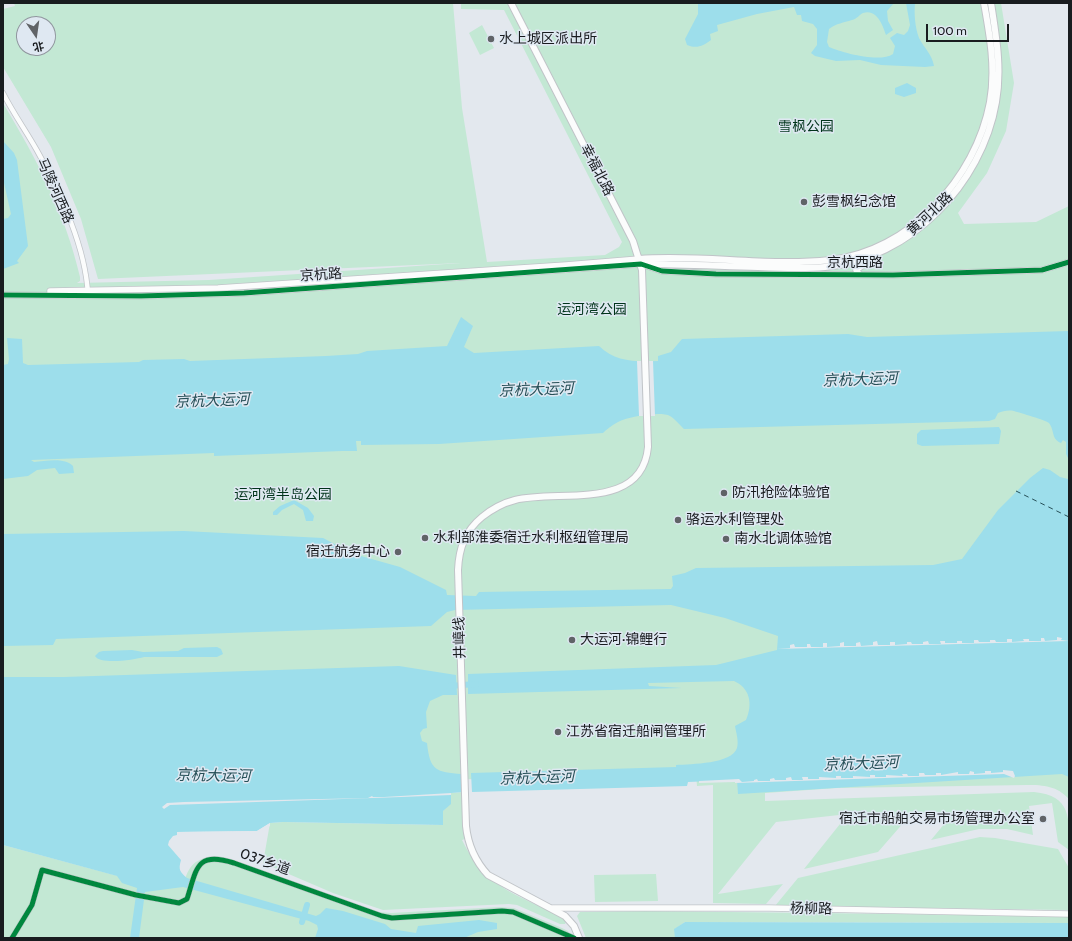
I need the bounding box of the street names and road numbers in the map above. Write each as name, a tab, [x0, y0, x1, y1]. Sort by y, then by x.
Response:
street label: 幸福北路	[577, 141, 617, 199]
street label: 马陵河西路	[33, 156, 77, 226]
street label: 黄河北路	[904, 189, 956, 239]
street label: 京杭西路	[827, 255, 883, 271]
street label: 京杭路	[299, 265, 343, 285]
street label: 井嶂线	[451, 617, 469, 659]
street label: 037乡道	[238, 845, 292, 879]
street label: 杨柳路	[790, 900, 832, 918]

